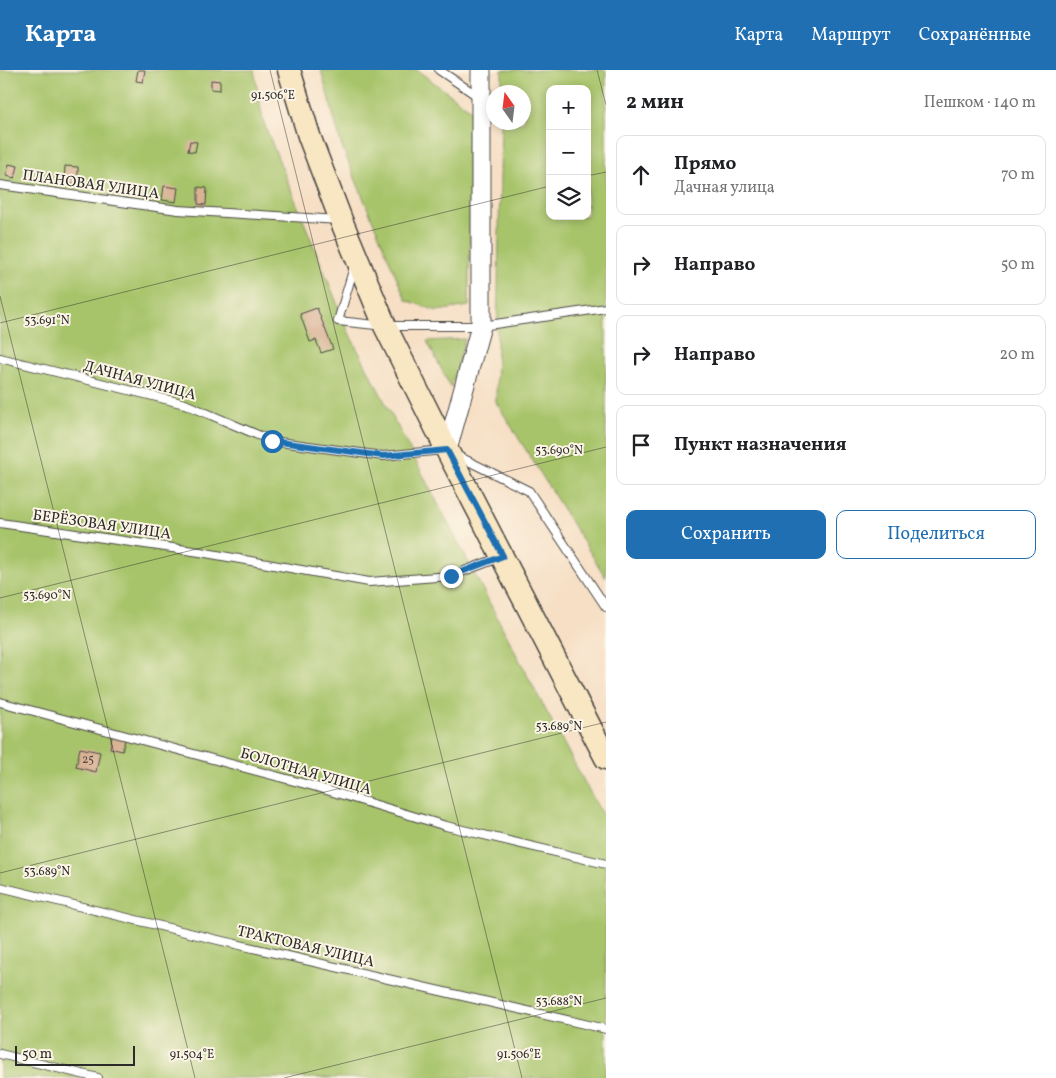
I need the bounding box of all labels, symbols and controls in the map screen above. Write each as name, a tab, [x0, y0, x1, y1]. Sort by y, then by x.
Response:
text: Карта	[25, 18, 96, 52]
text: Карта	[734, 23, 783, 48]
text: Маршрут	[811, 23, 891, 48]
text: Сохранённые	[919, 23, 1031, 48]
north arrow	[486, 85, 531, 130]
map controls	[546, 85, 591, 220]
button: +	[546, 85, 591, 130]
text: 91.506°E	[251, 88, 295, 104]
text: 2 мин	[626, 88, 684, 117]
text: Пешком · 140 m	[924, 92, 1036, 114]
button: −	[546, 130, 591, 175]
text: Прямо	[674, 151, 736, 177]
icon: ahead	[627, 161, 655, 189]
text: 70 m	[1001, 164, 1035, 186]
street label: ПЛАНОВАЯ УЛИЦА	[21, 165, 161, 206]
button: layers	[546, 175, 591, 220]
text: Дачная улица	[674, 177, 775, 199]
icon: right	[627, 251, 655, 279]
text: Направо	[674, 252, 756, 278]
text: 50 m	[1001, 254, 1035, 276]
text: 53.691°N	[24, 313, 70, 329]
icon: right	[627, 341, 655, 369]
text: Направо	[674, 342, 756, 368]
text: 20 m	[1000, 344, 1035, 366]
street label: ДАЧНАЯ УЛИЦА	[81, 356, 199, 407]
route start	[261, 430, 284, 453]
icon: arrive	[627, 431, 655, 459]
text: Пункт назначения	[674, 432, 847, 458]
text: 53.690°N	[535, 443, 583, 459]
street label: БЕРЁЗОВАЯ УЛИЦА	[31, 505, 173, 546]
button: Сохранить	[626, 510, 826, 559]
button: Поделиться	[836, 510, 1036, 559]
route end	[440, 565, 463, 588]
text: 53.690°N	[23, 588, 71, 604]
text: 53.689°N	[536, 719, 582, 735]
street label: БОЛОТНАЯ УЛИЦА	[238, 744, 374, 801]
house number: 25	[82, 752, 94, 768]
text: 53.689°N	[24, 864, 70, 880]
street label: ТРАКТОВАЯ УЛИЦА	[235, 921, 377, 974]
text: 53.688°N	[536, 994, 582, 1010]
scale bar	[15, 1043, 135, 1066]
text: 50 m	[22, 1045, 52, 1064]
text: 91.504°E	[170, 1047, 214, 1063]
text: 91.506°E	[497, 1047, 541, 1063]

